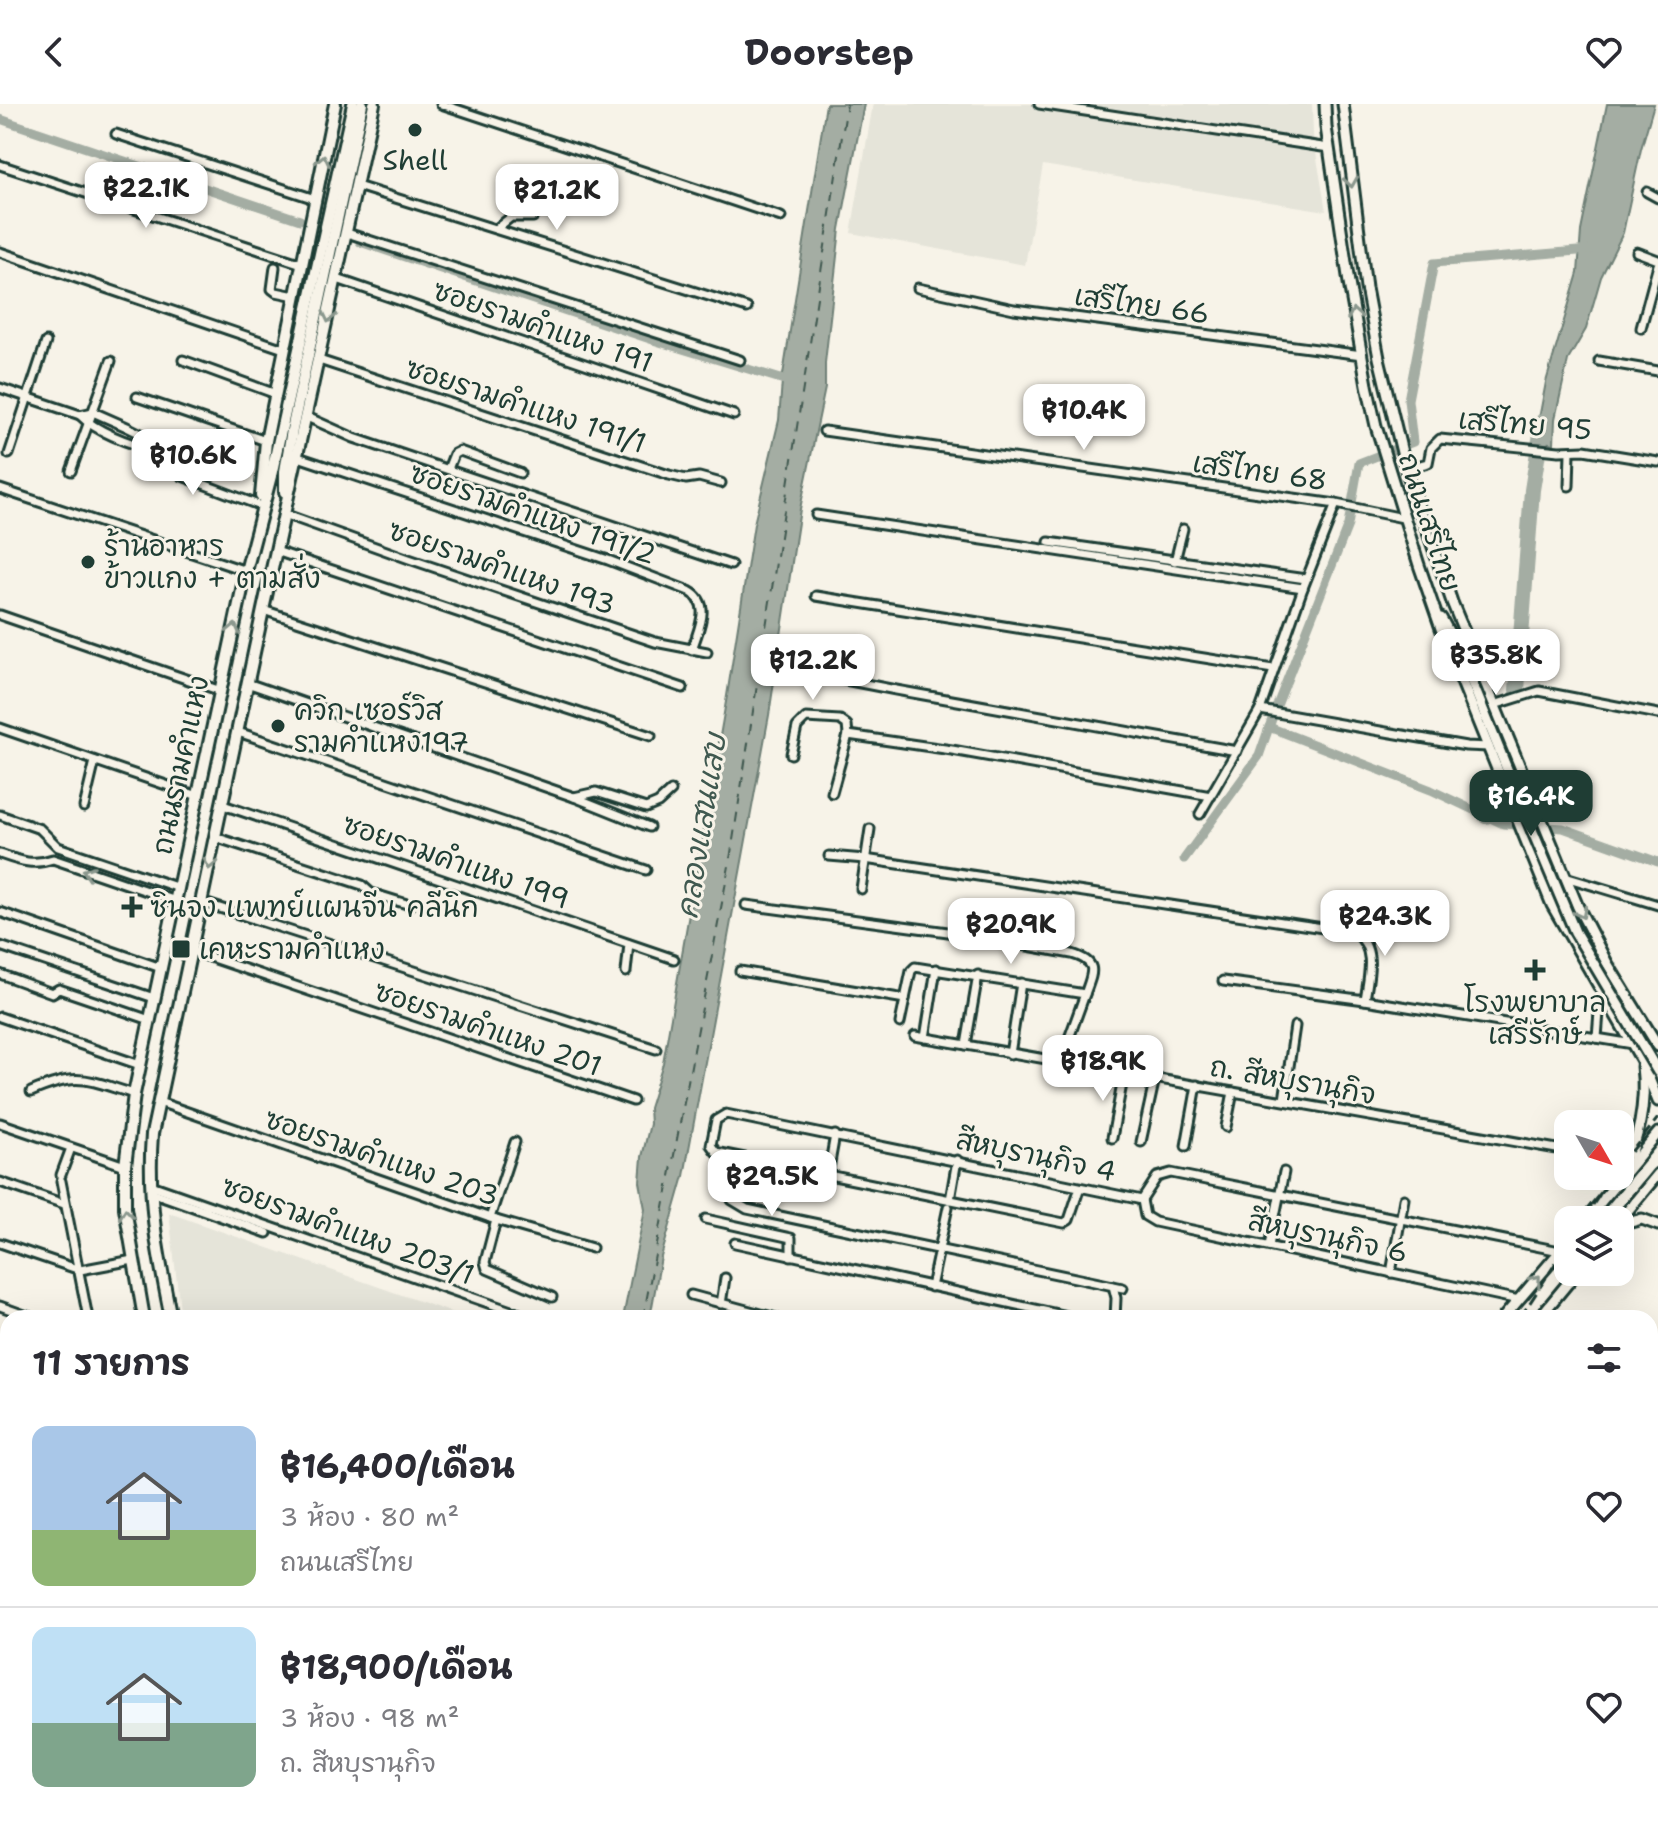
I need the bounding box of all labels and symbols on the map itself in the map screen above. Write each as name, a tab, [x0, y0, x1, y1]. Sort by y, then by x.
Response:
marker: Shell	[406, 121, 424, 139]
place label: Shell	[382, 141, 448, 179]
one-way arrow	[314, 154, 331, 168]
pin: ฿22.1K	[81, 162, 211, 230]
pin: ฿21.2K	[492, 164, 622, 232]
one-way arrow	[1342, 175, 1359, 188]
street label: ซอยรามคำแหง 191	[428, 271, 658, 381]
street label: เสรีไทย 66	[1072, 276, 1212, 332]
one-way arrow	[1347, 307, 1364, 320]
one-way arrow	[321, 310, 338, 323]
street label: ซอยรามคำแหง 191/1	[401, 348, 651, 462]
pin: ฿10.4K	[1019, 384, 1149, 452]
street label: เสรีไทย 95	[1457, 399, 1593, 449]
pin: ฿10.6K	[128, 429, 258, 497]
street label: เสรีไทย 68	[1190, 443, 1330, 499]
street label: ถนนเสรีไทย	[1390, 448, 1470, 596]
street label: ซอยรามคำแหง 191/2	[405, 453, 661, 573]
street label: ซอยรามคำแหง 193	[384, 510, 620, 624]
place label: ร้านอาหาร ข้าวแกง + ตามสั่ง	[104, 527, 321, 597]
marker: ร้านอาหาร ข้าวแกง + ตามสั่ง	[79, 553, 97, 571]
one-way arrow	[225, 623, 242, 636]
pin: ฿35.8K	[1431, 629, 1561, 697]
pin: ฿12.2K	[748, 634, 878, 702]
street label: ถนนรามคำแหง	[142, 672, 218, 858]
place label: ควิก เซอร์วิส รามคำแหง197	[294, 691, 469, 761]
marker: ควิก เซอร์วิส รามคำแหง197	[269, 717, 287, 735]
water label: คลองแสนแสบ	[666, 728, 736, 921]
pin: ฿16.4K	[1466, 770, 1596, 838]
street label: ซอยรามคำแหง 199	[337, 804, 575, 918]
one-way arrow	[202, 857, 219, 871]
one-way arrow	[82, 865, 96, 881]
place label: ซินจง แพทย์แผนจีน คลีนิก	[150, 888, 479, 926]
pin: ฿24.3K	[1320, 890, 1450, 958]
marker: ซินจง แพทย์แผนจีน คลีนิก	[121, 896, 143, 918]
pin: ฿20.9K	[946, 898, 1076, 966]
one-way arrow	[1572, 905, 1587, 920]
place label: เคหะรามคำแหง	[199, 930, 385, 968]
marker: เคหะรามคำแหง	[170, 938, 192, 960]
marker: โรงพยาบาล เสรีรักษ์	[1524, 959, 1546, 981]
street label: ซอยรามคำแหง 201	[369, 971, 607, 1085]
place label: โรงพยาบาล เสรีรักษ์	[1464, 983, 1606, 1053]
pin: ฿18.9K	[1038, 1035, 1168, 1103]
street label: ถ. สีหบุรานุกิจ	[1207, 1047, 1379, 1115]
street label: ซอยรามคำแหง 203	[260, 1099, 504, 1215]
north arrow	[1554, 1110, 1634, 1190]
street label: สีหบุรานุกิจ 4	[952, 1120, 1119, 1192]
pin: ฿29.5K	[707, 1150, 837, 1218]
street label: ซอยรามคำแหง 203/1	[216, 1167, 480, 1293]
street label: สีหบุรานุกิจ 6	[1244, 1201, 1411, 1273]
one-way arrow	[118, 1207, 135, 1220]
one-way arrow	[1526, 1275, 1541, 1289]

